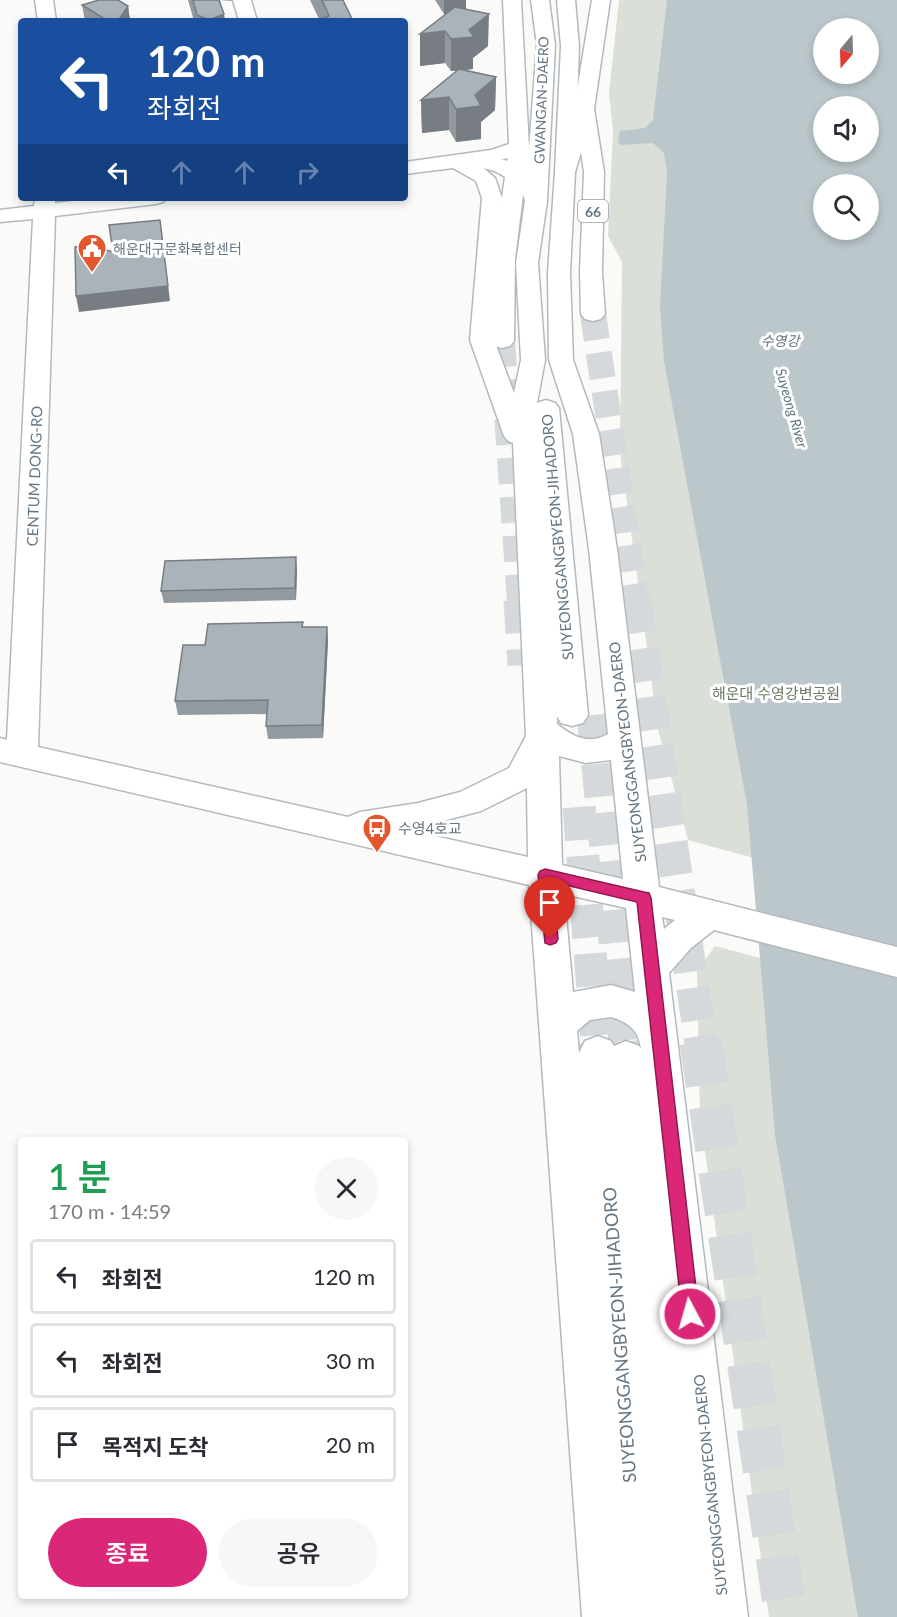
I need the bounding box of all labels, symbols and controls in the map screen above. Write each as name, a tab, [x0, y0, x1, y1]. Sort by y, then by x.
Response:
north arrow	[813, 18, 879, 84]
map controls	[813, 18, 879, 240]
text: 120 m	[147, 36, 265, 86]
street label: GWANGAN-DAERO	[530, 36, 552, 164]
icon: left	[48, 42, 126, 120]
text: 좌회전	[147, 91, 222, 124]
button: sound	[813, 96, 879, 162]
icon: left	[102, 156, 135, 189]
icon: ahead	[165, 156, 198, 189]
icon: ahead	[228, 156, 261, 189]
icon: right	[291, 156, 324, 189]
button: search	[813, 174, 879, 240]
road number: 66	[578, 200, 608, 222]
public building icon: 해운대구문화복합센터	[76, 232, 108, 274]
place label: 해운대구문화복합센터	[113, 240, 242, 257]
water label: 수영강	[761, 332, 801, 349]
water label: Suyeong River	[773, 366, 811, 450]
street label: CENTUM DONG-RO	[23, 405, 45, 547]
street label: SUYEONGGANGBYEON-JIHADORO	[537, 413, 577, 661]
street label: SUYEONGGANGBYEON-DAERO	[605, 641, 649, 863]
park label: 해운대 수영강변공원	[712, 684, 840, 702]
bus stop icon: 수영4호교	[361, 812, 393, 854]
place label: 수영4호교	[398, 819, 462, 837]
pin	[524, 877, 575, 939]
icon: arrive	[533, 886, 566, 919]
text: 1 분	[48, 1154, 111, 1198]
button: close	[315, 1157, 378, 1220]
street label: SUYEONGGANGBYEON-JIHADORO	[598, 1186, 640, 1484]
text: 170 m · 14:59	[48, 1199, 171, 1223]
icon: left	[51, 1260, 84, 1293]
text: 120 m	[313, 1263, 375, 1290]
text: 좌회전	[102, 1265, 163, 1292]
position arrow	[658, 1282, 722, 1346]
icon: left	[51, 1344, 84, 1377]
text: 30 m	[326, 1347, 375, 1374]
text: 좌회전	[102, 1349, 163, 1376]
street label: SUYEONGGANGBYEON-DAERO	[689, 1374, 731, 1596]
icon: arrive	[51, 1428, 84, 1461]
text: 20 m	[326, 1431, 375, 1458]
text: 목적지 도착	[102, 1433, 209, 1460]
button: 종료	[48, 1518, 207, 1587]
button: 공유	[219, 1518, 378, 1587]

